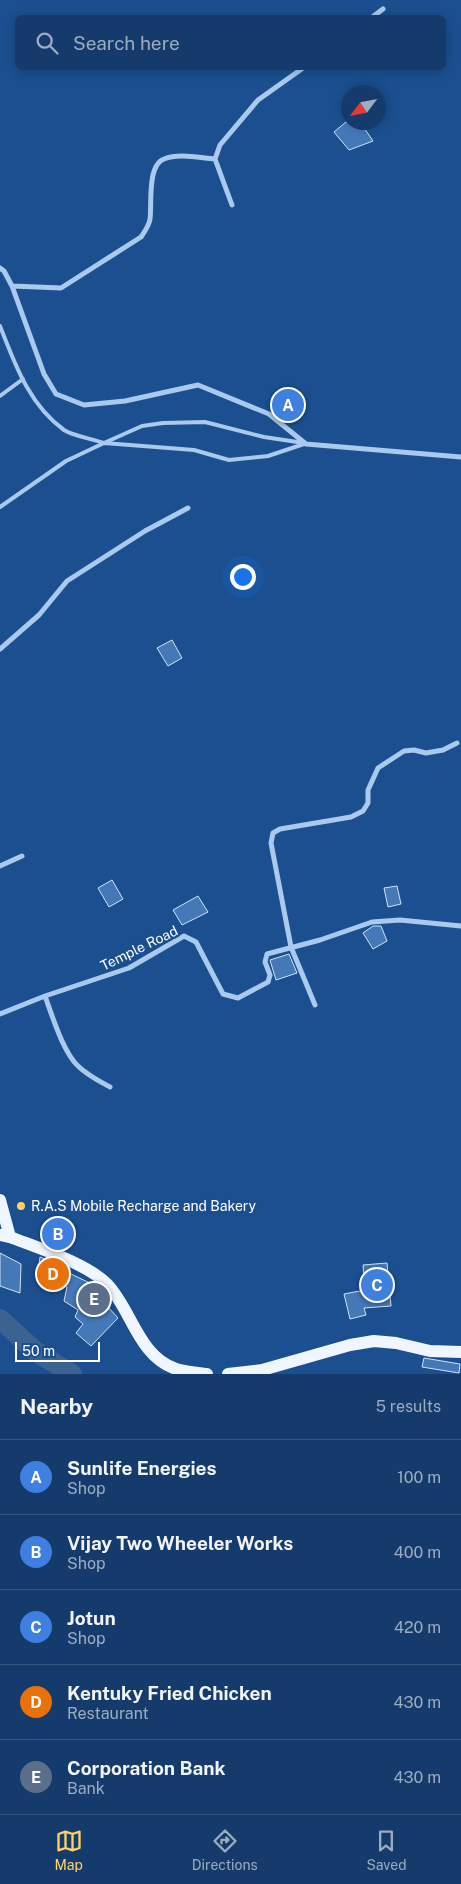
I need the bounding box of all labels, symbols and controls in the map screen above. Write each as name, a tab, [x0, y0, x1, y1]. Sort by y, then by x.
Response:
search box	[15, 15, 446, 70]
icon: search	[33, 29, 61, 57]
text: Search here	[73, 32, 180, 54]
north arrow	[341, 85, 386, 130]
pin: A	[272, 386, 304, 424]
your location	[230, 564, 256, 590]
street label: Temple Road	[98, 922, 180, 974]
place label: R.A.S Mobile Recharge and Bakery	[31, 1198, 257, 1214]
marker: R.A.S Mobile Recharge and Bakery	[15, 1200, 27, 1212]
pin: B	[42, 1215, 74, 1253]
pin: D	[37, 1255, 69, 1293]
pin: C	[361, 1266, 393, 1304]
pin: E	[78, 1280, 110, 1318]
scale bar	[15, 1339, 100, 1362]
text: 50 m	[22, 1343, 55, 1359]
text: Nearby	[20, 1394, 93, 1419]
text: 5 results	[376, 1397, 441, 1416]
text: Sunlife Energies	[67, 1457, 216, 1479]
text: A	[30, 1468, 42, 1487]
text: 100 m	[397, 1468, 441, 1487]
text: Shop	[67, 1479, 106, 1498]
text: Vijay Two Wheeler Works	[67, 1532, 293, 1554]
text: B	[31, 1543, 41, 1562]
text: 400 m	[394, 1543, 441, 1562]
text: Shop	[67, 1554, 106, 1573]
text: Jotun	[67, 1607, 116, 1629]
text: C	[30, 1618, 42, 1637]
text: 420 m	[394, 1618, 441, 1637]
text: Shop	[67, 1629, 106, 1648]
text: Kentuky Fried Chicken	[67, 1682, 272, 1704]
text: D	[30, 1693, 42, 1712]
text: 430 m	[393, 1693, 441, 1712]
text: Restaurant	[67, 1704, 149, 1723]
text: Corporation Bank	[67, 1757, 225, 1779]
text: E	[31, 1768, 41, 1787]
text: 430 m	[393, 1768, 441, 1787]
text: Bank	[67, 1779, 105, 1798]
tab: Map	[54, 1827, 83, 1873]
tab: Directions	[192, 1827, 258, 1873]
tab: Saved	[366, 1827, 407, 1873]

